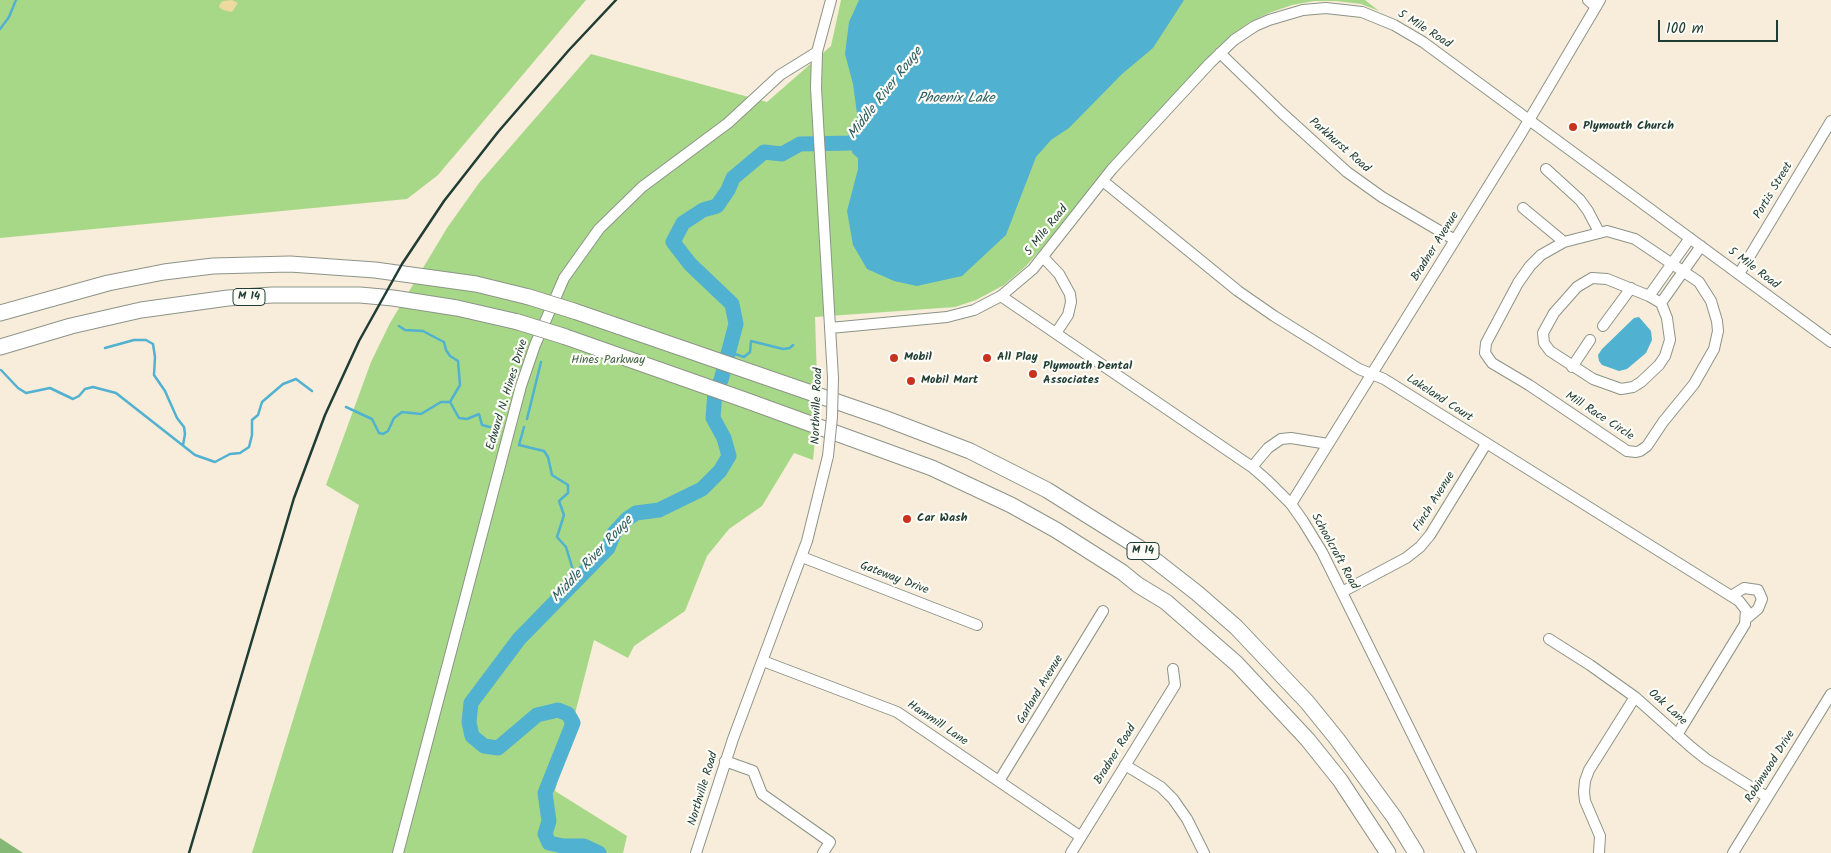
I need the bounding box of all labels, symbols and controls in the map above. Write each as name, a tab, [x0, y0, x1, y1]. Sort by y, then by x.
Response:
street label: 5 Mile Road	[1394, 8, 1454, 52]
scale bar	[1661, 10, 1781, 42]
text: 100 m	[1666, 17, 1704, 41]
water label: Middle River Rouge	[845, 45, 927, 143]
water label: Phoenix Lake	[917, 92, 995, 108]
street label: Parkhurst Road	[1305, 115, 1373, 177]
place label: Plymouth Church	[1583, 120, 1674, 134]
marker: Plymouth Church	[1567, 121, 1579, 133]
street label: Portis Street	[1751, 160, 1797, 222]
street label: 5 Mile Road	[1022, 203, 1072, 259]
street label: Bradner Avenue	[1409, 210, 1463, 284]
street label: 5 Mile Road	[1724, 245, 1782, 293]
road number: M 14	[233, 288, 265, 306]
street label: Edward N. Hines Drive	[484, 338, 532, 452]
place label: Mobil	[904, 351, 932, 365]
place label: All Play	[997, 351, 1038, 365]
marker: Mobil	[888, 352, 900, 364]
marker: All Play	[981, 352, 993, 364]
park label: Hines Parkway	[571, 354, 645, 368]
place label: Plymouth Dental Associates	[1043, 360, 1132, 388]
street label: Northville Road	[809, 367, 827, 445]
marker: Plymouth Dental Associates	[1027, 368, 1039, 380]
street label: Lakeland Court	[1403, 372, 1475, 426]
place label: Mobil Mart	[921, 374, 978, 388]
marker: Mobil Mart	[905, 375, 917, 387]
street label: Mill Race Circle	[1562, 389, 1636, 445]
street label: Finch Avenue	[1411, 470, 1459, 534]
street label: Schoolcraft Road	[1307, 511, 1361, 593]
place label: Car Wash	[917, 512, 967, 526]
water label: Middle River Rouge	[549, 513, 637, 607]
marker: Car Wash	[901, 513, 913, 525]
road number: M 14	[1127, 542, 1159, 560]
street label: Gateway Drive	[858, 559, 930, 599]
street label: Garland Avenue	[1015, 653, 1067, 727]
street label: Oak Lane	[1645, 687, 1689, 729]
street label: Hammill Lane	[904, 698, 970, 750]
street label: Bradner Road	[1092, 722, 1140, 788]
street label: Robinwood Drive	[1743, 728, 1799, 806]
street label: Northville Road	[686, 750, 722, 828]

